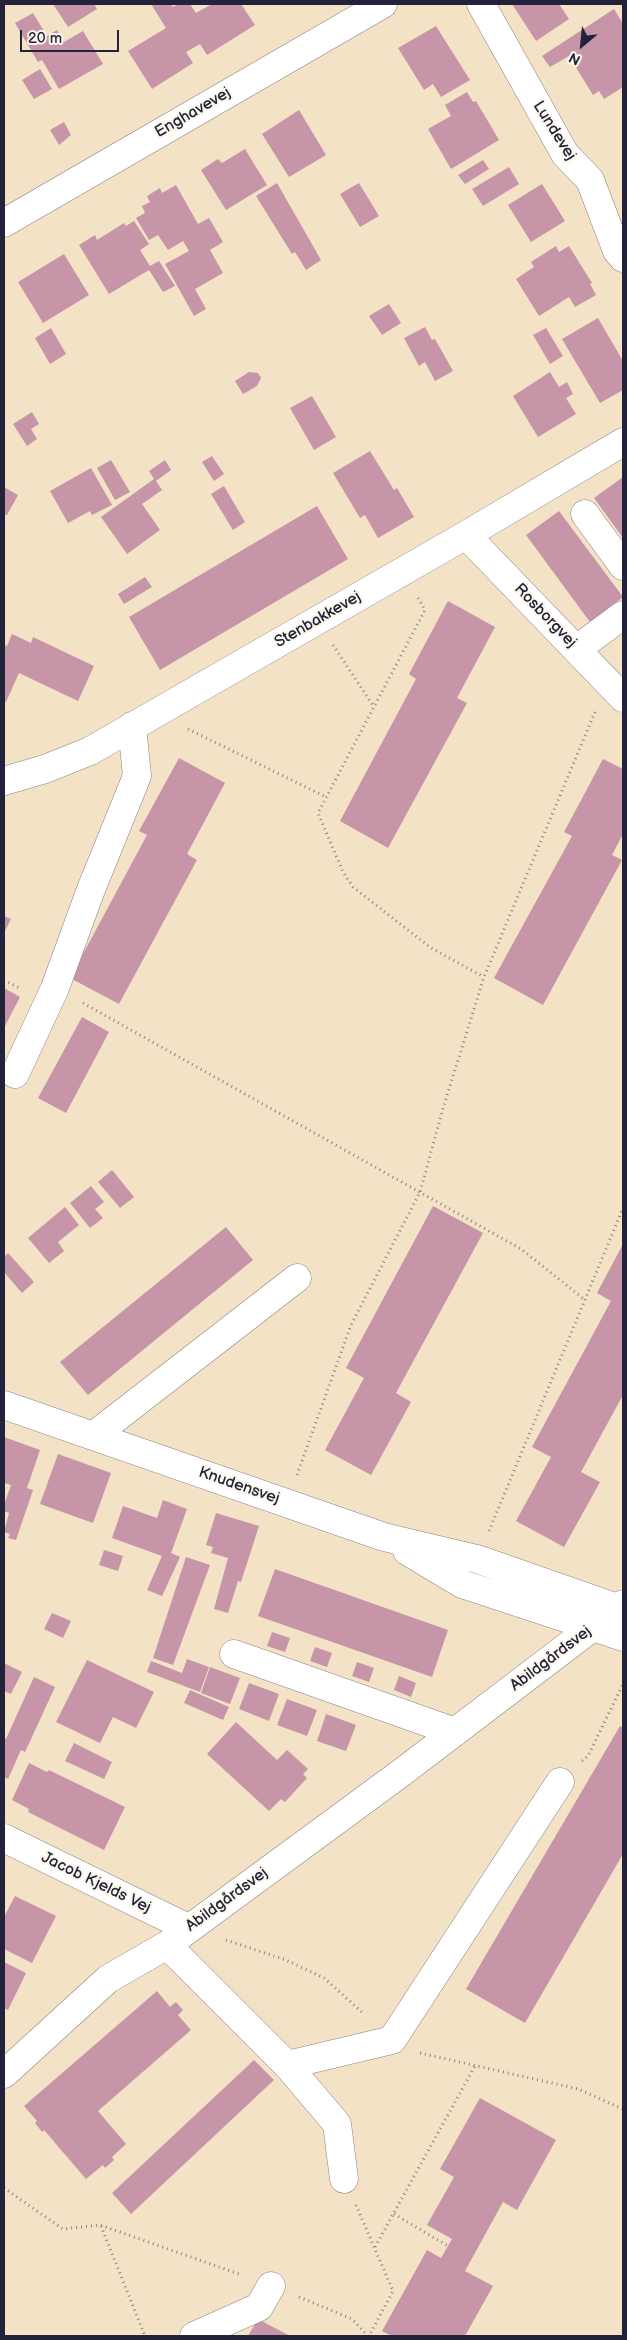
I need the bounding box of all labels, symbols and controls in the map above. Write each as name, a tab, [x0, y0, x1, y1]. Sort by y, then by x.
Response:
scale bar	[22, 20, 121, 52]
north arrow	[557, 20, 607, 70]
text: 20 m	[28, 29, 62, 48]
text: N	[566, 49, 583, 69]
street label: Enghavevej	[152, 84, 234, 142]
street label: Lundevej	[528, 98, 580, 164]
street label: Rosborgvej	[510, 580, 580, 652]
street label: Stenbakkevej	[271, 588, 365, 652]
street label: Knudensvej	[196, 1463, 282, 1509]
street label: Abildgårdsvej	[507, 1622, 595, 1696]
street label: Jacob Kjelds Vej	[38, 1848, 154, 1918]
street label: Abildgårdsvej	[182, 1864, 272, 1936]

